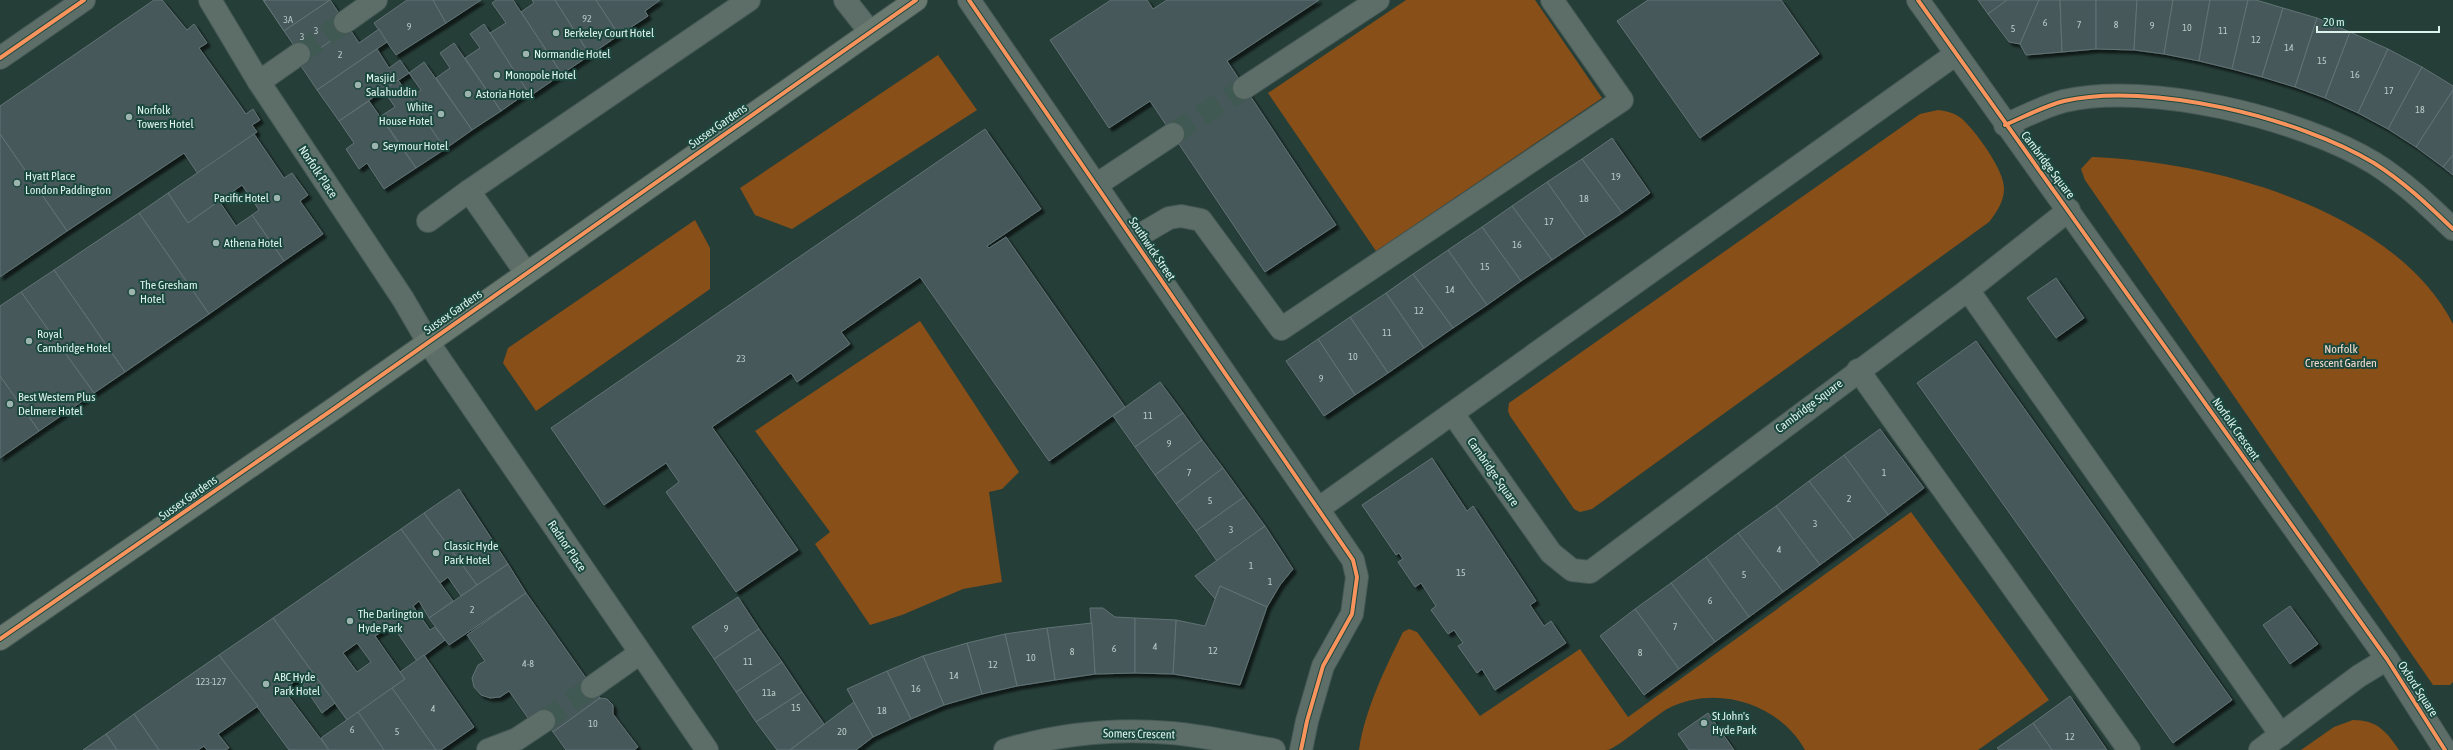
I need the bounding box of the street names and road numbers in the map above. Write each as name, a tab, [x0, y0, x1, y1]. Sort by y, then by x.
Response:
street label: Sussex Gardens	[686, 101, 750, 151]
street label: Cambridge Square	[2018, 129, 2078, 201]
street label: Norfolk Place	[295, 143, 341, 201]
street label: Southwick Street	[1126, 215, 1179, 284]
street label: Sussex Gardens	[421, 287, 485, 337]
street label: Cambridge Square	[1773, 376, 1845, 436]
street label: Norfolk Crescent	[2209, 395, 2263, 463]
street label: Cambridge Square	[1464, 435, 1522, 509]
street label: Sussex Gardens	[156, 473, 220, 523]
street label: Radnor Place	[545, 518, 589, 574]
street label: Oxford Square	[2395, 659, 2441, 719]
street label: Somers Crescent	[1103, 726, 1176, 742]

